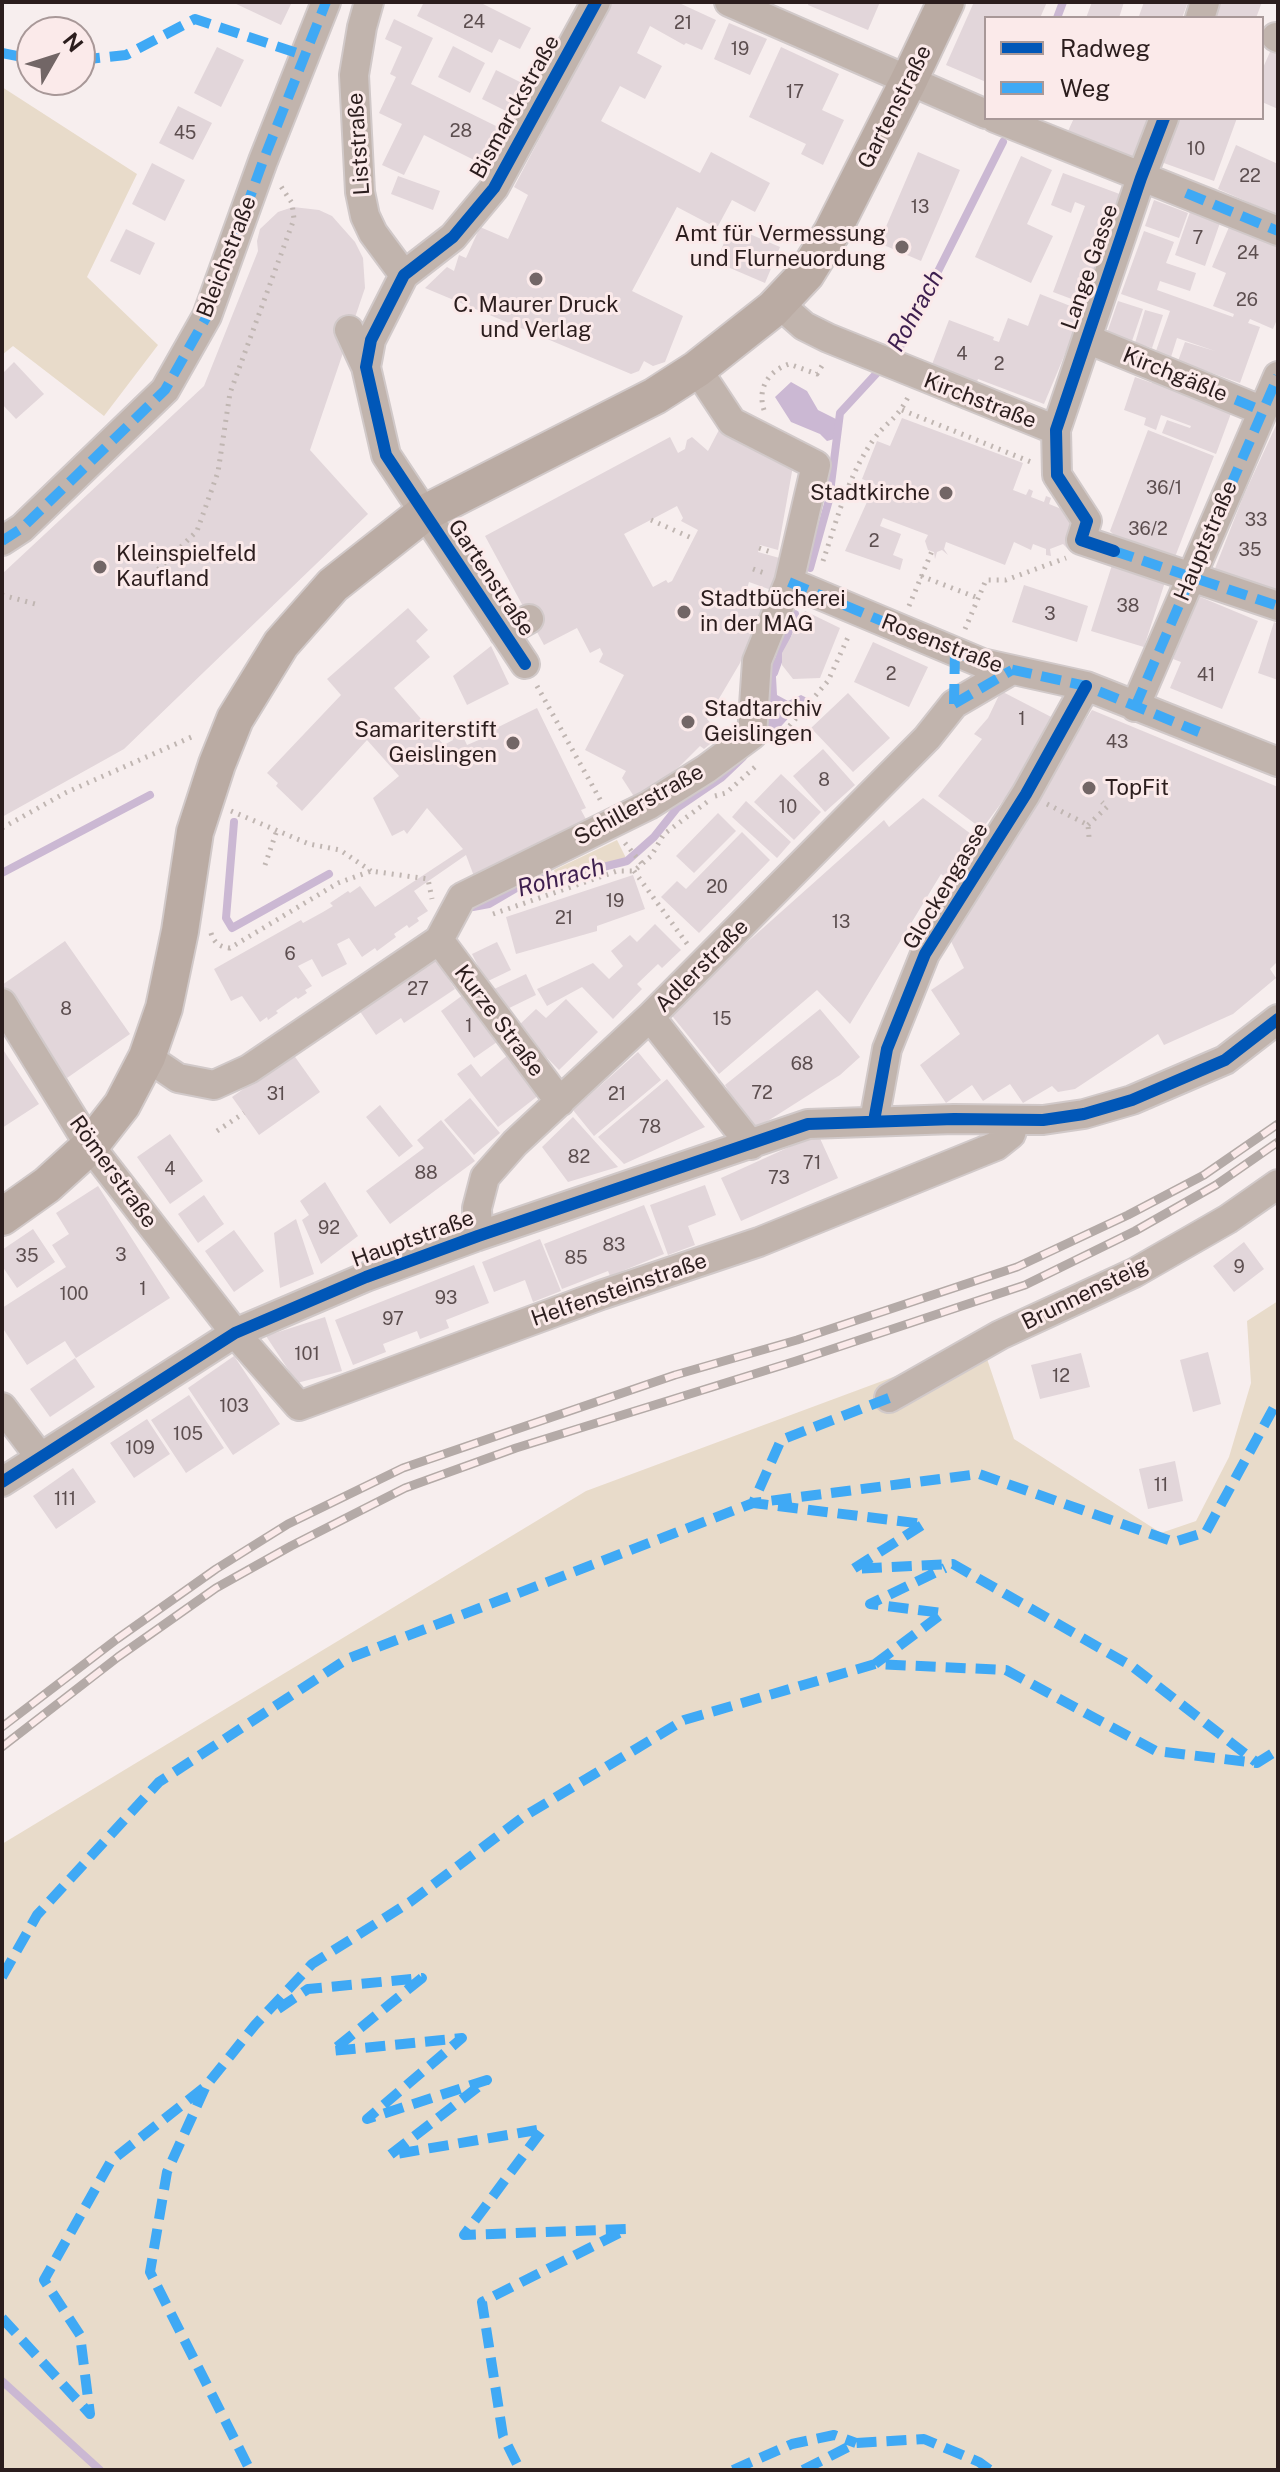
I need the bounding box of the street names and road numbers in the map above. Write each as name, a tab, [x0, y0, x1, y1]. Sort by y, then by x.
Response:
street label: Bismarckstraße	[465, 31, 565, 183]
street label: Gartenstraße	[853, 41, 937, 173]
street label: Liststraße	[342, 92, 376, 196]
street label: Bleichstraße	[192, 192, 262, 322]
street label: Lange Gasse	[1056, 201, 1124, 333]
street label: Kirchgäßle	[1119, 342, 1231, 408]
street label: Kirchstraße	[920, 367, 1040, 435]
street label: Hauptstraße	[1169, 477, 1243, 605]
street label: Gartenstraße	[442, 515, 540, 641]
street label: Rosenstraße	[877, 609, 1007, 679]
street label: Schillerstraße	[570, 759, 708, 851]
street label: Glockengasse	[898, 818, 994, 954]
street label: Adlerstraße	[650, 914, 754, 1018]
street label: Kurze Straße	[448, 960, 550, 1082]
street label: Römerstraße	[63, 1111, 163, 1233]
street label: Hauptstraße	[348, 1205, 478, 1273]
street label: Helfensteinstraße	[528, 1248, 710, 1332]
street label: Brunnensteig	[1017, 1252, 1153, 1336]

